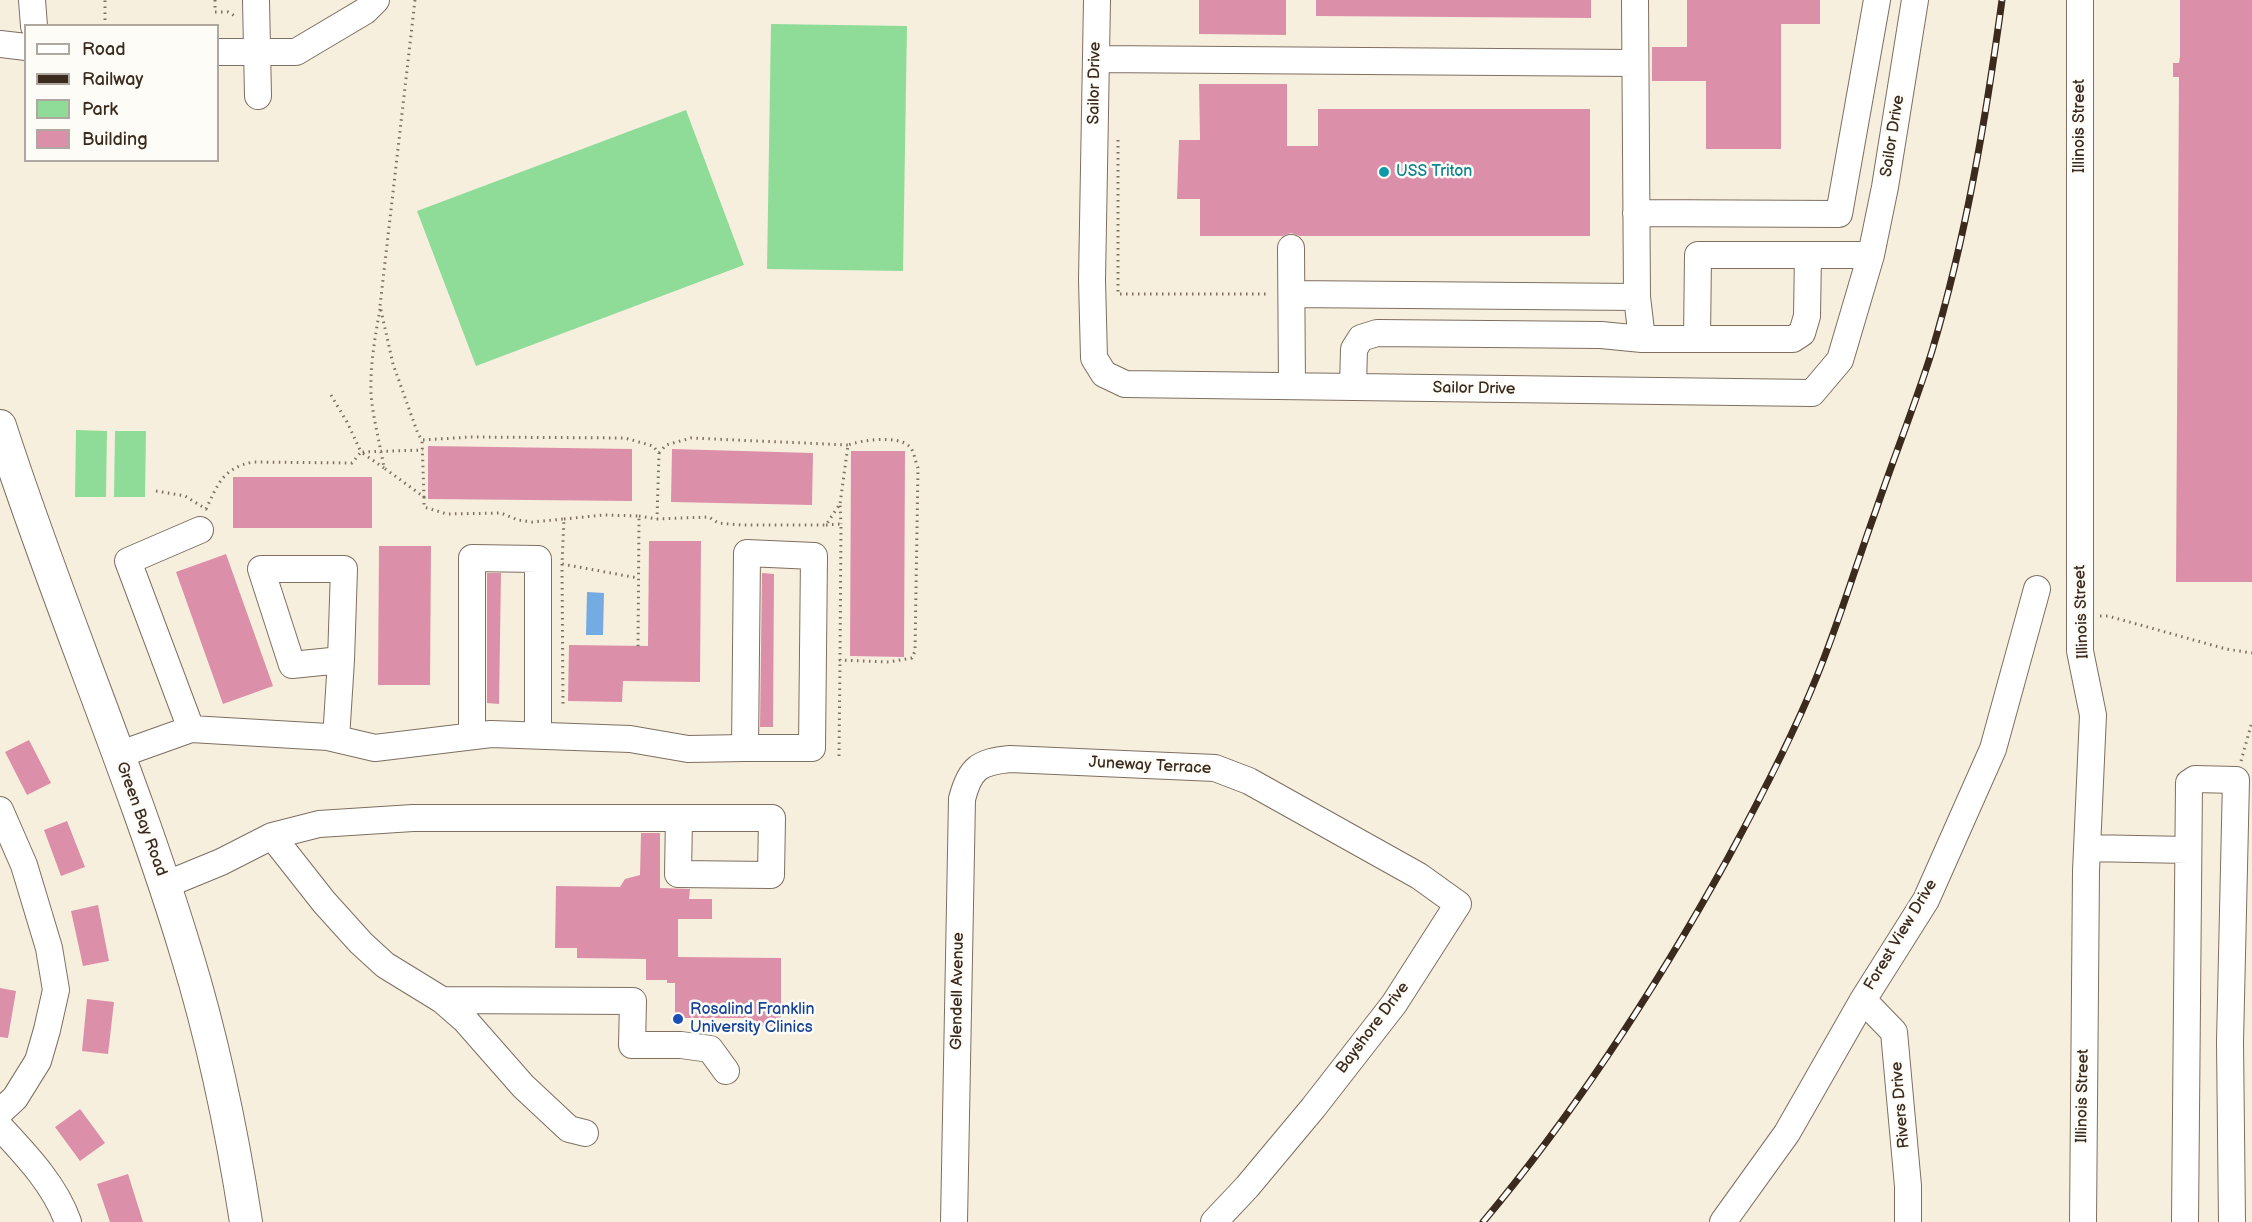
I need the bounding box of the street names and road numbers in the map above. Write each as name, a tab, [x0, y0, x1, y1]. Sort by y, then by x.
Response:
street label: Sailor Drive	[1085, 41, 1105, 125]
street label: Illinois Street	[2070, 79, 2090, 173]
street label: Sailor Drive	[1877, 94, 1909, 178]
street label: Sailor Drive	[1432, 379, 1516, 399]
street label: Illinois Street	[2071, 565, 2093, 659]
street label: Juneway Terrace	[1088, 753, 1212, 779]
street label: Green Bay Road	[111, 759, 171, 879]
street label: Forest View Drive	[1860, 876, 1942, 994]
street label: Glendell Avenue	[947, 932, 969, 1050]
street label: Bayshore Drive	[1332, 978, 1414, 1078]
street label: Illinois Street	[2073, 1049, 2093, 1143]
street label: Rivers Drive	[1888, 1061, 1914, 1149]

